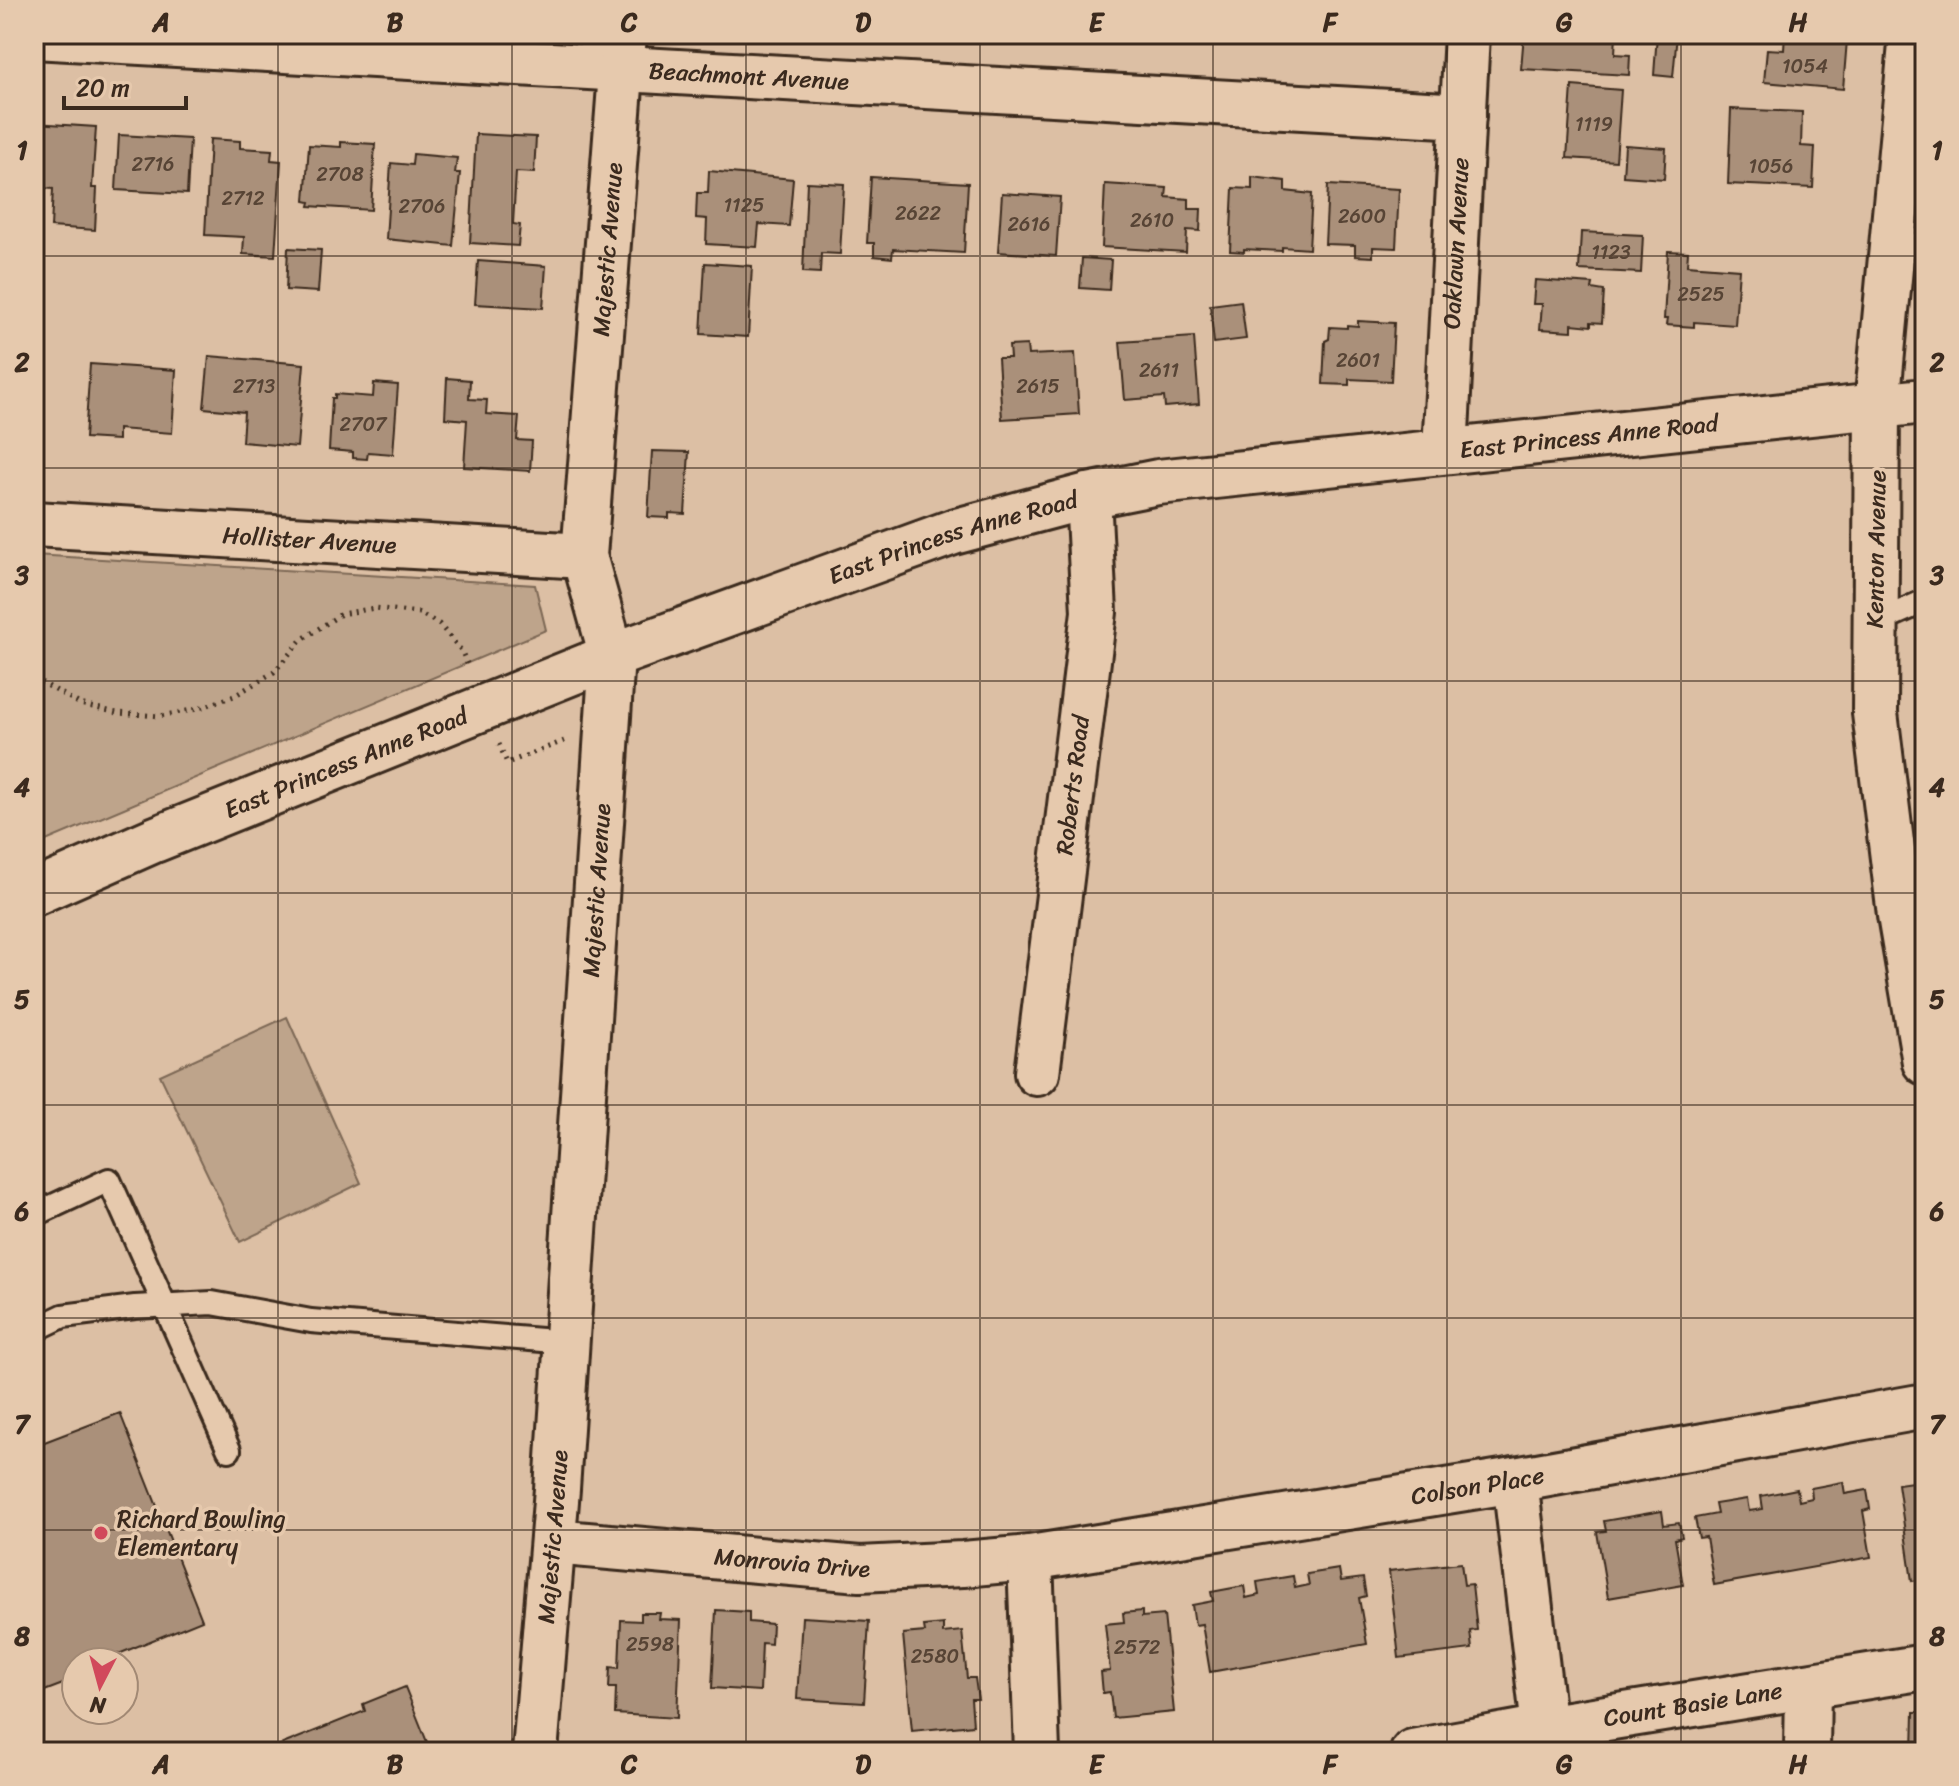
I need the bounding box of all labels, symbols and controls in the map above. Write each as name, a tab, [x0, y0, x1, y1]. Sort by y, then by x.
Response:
text: A	[151, 0, 170, 45]
text: B	[387, 0, 404, 45]
text: C	[620, 0, 638, 45]
text: D	[855, 0, 871, 45]
text: E	[1089, 0, 1106, 45]
text: F	[1322, 0, 1339, 45]
text: G	[1556, 0, 1573, 45]
text: H	[1789, 0, 1808, 45]
street label: Beachmont Avenue	[647, 49, 851, 103]
house number: 1054	[1782, 49, 1828, 84]
scale bar	[64, 60, 186, 110]
text: 20 m	[76, 67, 130, 109]
house number: 1119	[1575, 107, 1613, 142]
text: 1	[16, 127, 28, 173]
text: 1	[1931, 127, 1943, 173]
house number: 2716	[132, 147, 174, 182]
house number: 1056	[1749, 149, 1793, 184]
street label: Oaklawn Avenue	[1430, 156, 1481, 330]
house number: 2708	[316, 157, 364, 192]
street label: Majestic Avenue	[580, 161, 635, 338]
house number: 2712	[221, 181, 265, 216]
house number: 1125	[724, 188, 764, 223]
house number: 2706	[399, 189, 445, 224]
house number: 2622	[895, 196, 941, 231]
house number: 2600	[1338, 199, 1386, 234]
house number: 2610	[1130, 203, 1174, 238]
house number: 2616	[1008, 207, 1050, 242]
house number: 1123	[1591, 235, 1631, 270]
house number: 2525	[1677, 277, 1725, 312]
text: 2	[13, 339, 30, 385]
text: 2	[1928, 339, 1945, 385]
house number: 2601	[1336, 343, 1380, 378]
house number: 2611	[1139, 353, 1179, 388]
house number: 2713	[233, 369, 275, 404]
house number: 2615	[1016, 369, 1060, 404]
street label: East Princess Anne Road	[1458, 402, 1723, 471]
house number: 2707	[339, 407, 388, 442]
street label: Kenton Avenue	[1854, 469, 1898, 629]
street label: East Princess Anne Road	[822, 478, 1085, 597]
street label: Hollister Avenue	[221, 514, 398, 566]
text: 3	[14, 552, 30, 598]
text: 3	[1929, 552, 1945, 598]
street label: East Princess Anne Road	[218, 694, 476, 831]
street label: Roberts Road	[1043, 712, 1102, 857]
text: 4	[14, 764, 30, 810]
text: 4	[1929, 764, 1945, 810]
street label: Majestic Avenue	[570, 802, 623, 979]
text: 5	[14, 976, 30, 1022]
text: 5	[1929, 976, 1945, 1022]
text: 6	[14, 1188, 30, 1234]
text: 6	[1929, 1188, 1945, 1234]
text: 7	[15, 1401, 32, 1447]
text: 7	[1930, 1401, 1947, 1447]
street label: Majestic Avenue	[525, 1448, 581, 1625]
street label: Colson Place	[1408, 1454, 1548, 1517]
place label: Richard Bowling Elementary	[117, 1498, 286, 1568]
marker: Richard Bowling Elementary	[92, 1524, 110, 1542]
street label: Monrovia Drive	[712, 1535, 871, 1590]
text: 8	[13, 1613, 30, 1659]
text: 8	[1928, 1613, 1945, 1659]
house number: 2598	[626, 1627, 674, 1662]
house number: 2572	[1114, 1630, 1161, 1665]
house number: 2580	[911, 1639, 959, 1674]
north arrow	[60, 1646, 140, 1726]
street label: Count Basie Lane	[1600, 1669, 1785, 1739]
text: N	[88, 1685, 109, 1726]
text: A	[151, 1741, 170, 1786]
text: B	[387, 1741, 404, 1786]
text: C	[620, 1741, 638, 1786]
text: D	[855, 1741, 871, 1786]
text: E	[1089, 1741, 1106, 1786]
text: F	[1322, 1741, 1339, 1786]
text: G	[1556, 1741, 1573, 1786]
text: H	[1789, 1741, 1808, 1786]

